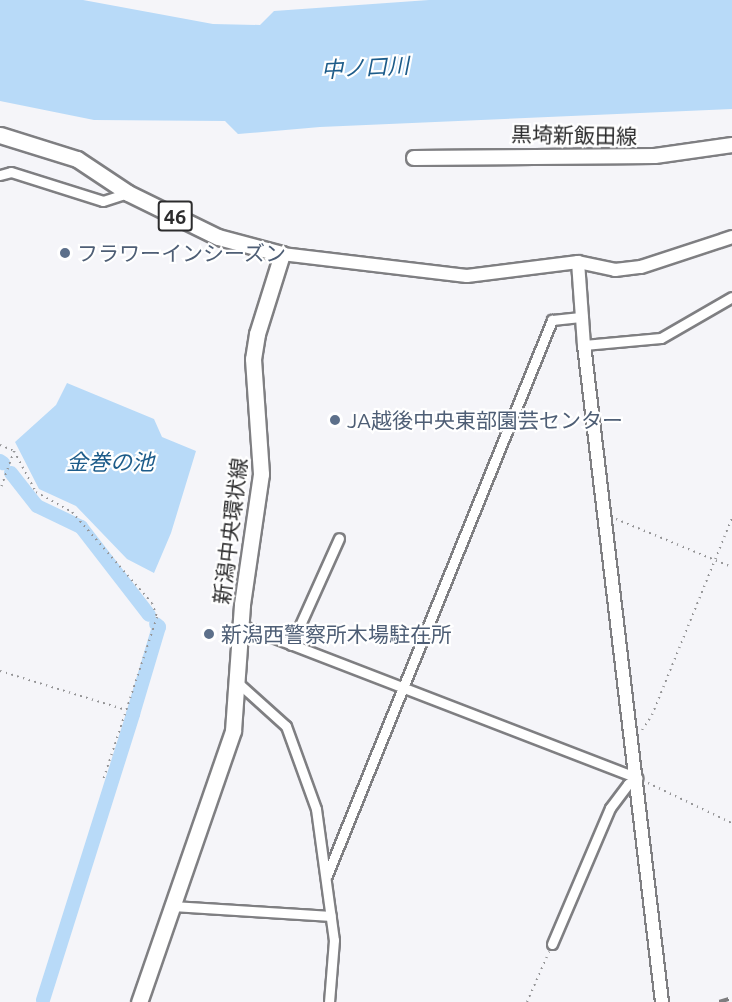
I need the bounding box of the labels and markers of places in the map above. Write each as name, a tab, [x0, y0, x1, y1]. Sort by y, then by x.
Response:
place label: フラワーインシーズン	[77, 240, 287, 266]
marker: フラワーインシーズン	[58, 246, 72, 260]
place label: JA越後中央東部園芸センター	[347, 407, 623, 433]
marker: JA越後中央東部園芸センター	[328, 413, 342, 427]
place label: 新潟西警察所木場駐在所	[221, 621, 452, 647]
marker: 新潟西警察所木場駐在所	[202, 627, 216, 641]

